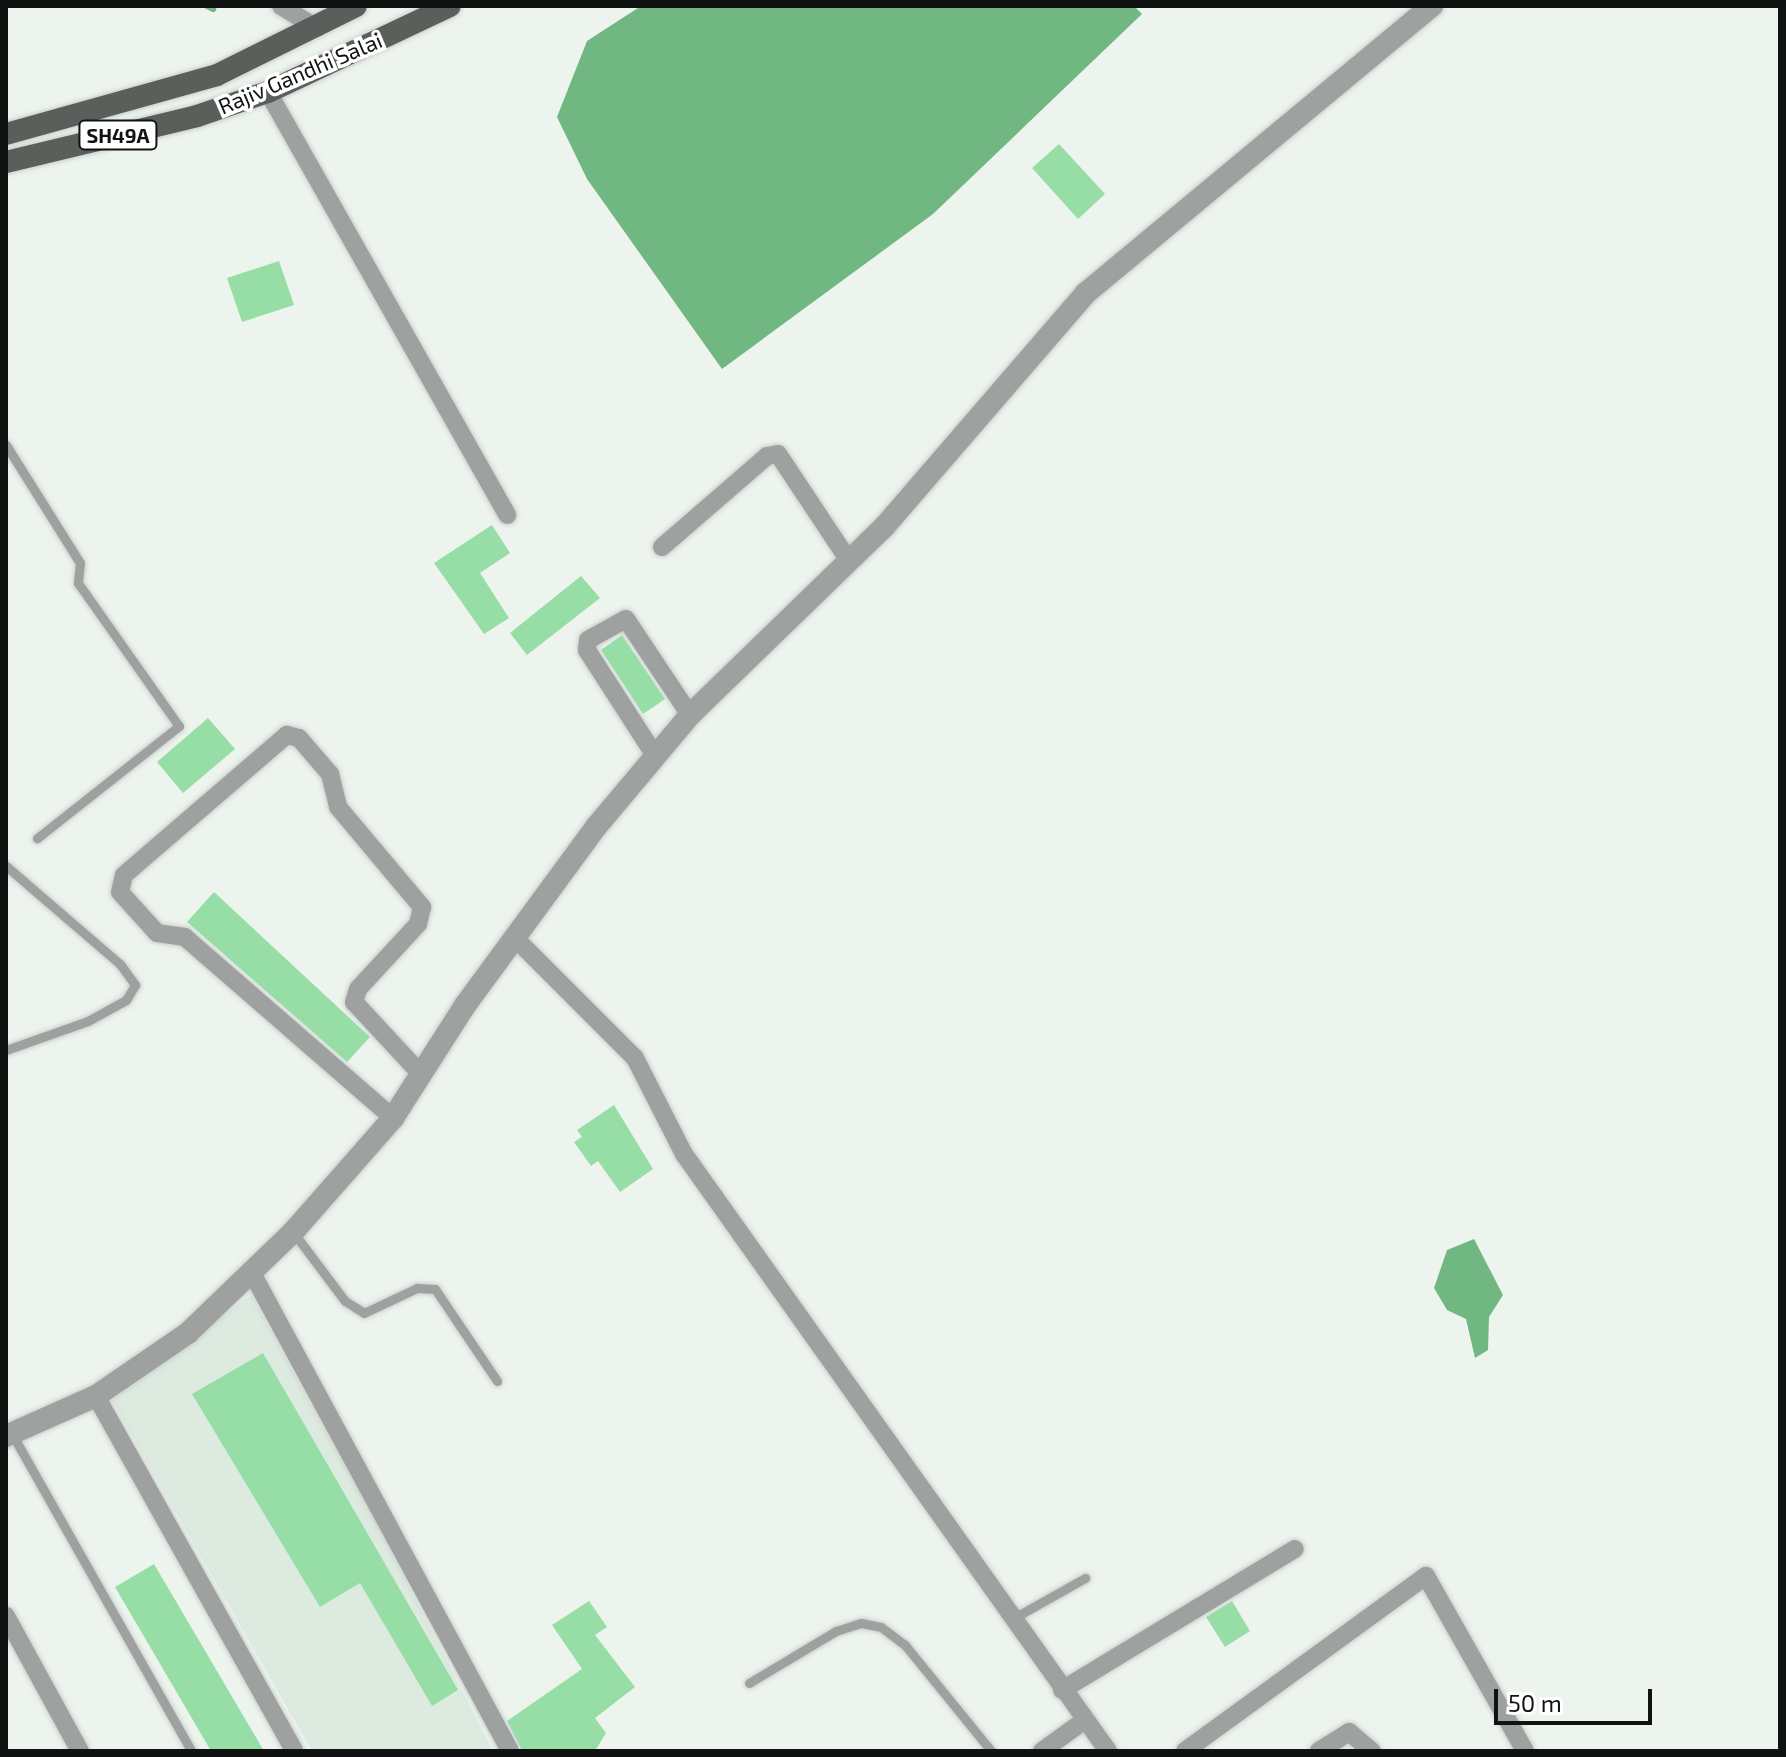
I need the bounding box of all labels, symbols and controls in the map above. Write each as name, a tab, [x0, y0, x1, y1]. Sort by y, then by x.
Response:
street label: Rajiv Gandhi Salai	[214, 26, 386, 120]
road number: SH49A	[78, 119, 158, 151]
scale bar	[1498, 1673, 1656, 1723]
text: 50 m	[1508, 1688, 1562, 1717]

